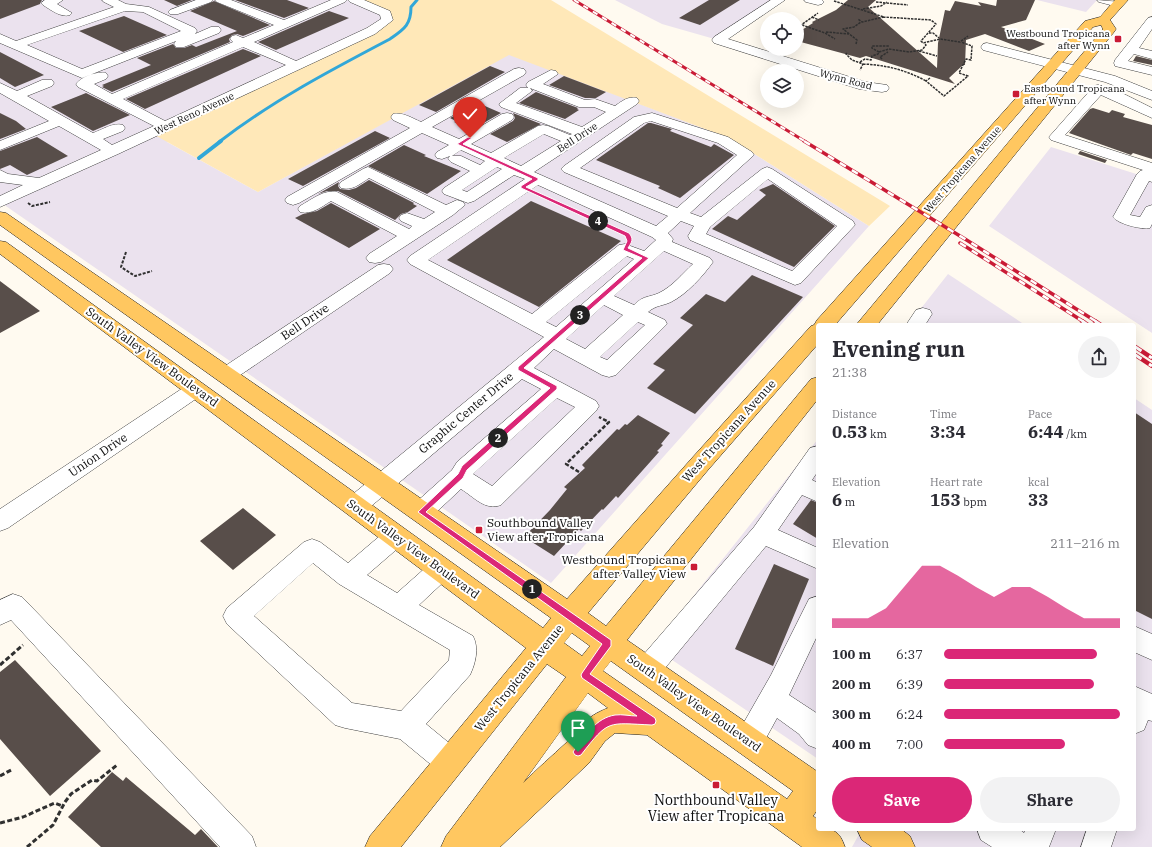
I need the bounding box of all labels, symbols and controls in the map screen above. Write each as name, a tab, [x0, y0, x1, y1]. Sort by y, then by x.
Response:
map controls	[760, 12, 804, 108]
button: locate	[760, 12, 804, 56]
place label: Westbound Tropicana after Wynn	[1006, 27, 1111, 52]
marker: Westbound Tropicana after Wynn	[1113, 34, 1123, 44]
button: layers	[760, 64, 804, 108]
street label: Wynn Road	[818, 66, 874, 93]
place label: Eastbound Tropicana after Wynn	[1024, 82, 1126, 107]
street label: West Reno Avenue	[152, 89, 236, 138]
marker: Eastbound Tropicana after Wynn	[1011, 89, 1021, 99]
pin	[453, 97, 487, 138]
icon: check	[459, 103, 481, 125]
street label: Bell Drive	[555, 120, 600, 155]
street label: West Tropicana Avenue	[921, 123, 1004, 215]
pin: 4	[588, 211, 608, 231]
text: 4	[595, 214, 601, 228]
street label: Bell Drive	[278, 300, 332, 343]
street label: South Valley View Boulevard	[83, 304, 221, 410]
pin: 3	[570, 305, 590, 325]
text: 3	[577, 308, 583, 322]
text: Evening run	[832, 334, 965, 363]
button: share	[1078, 336, 1120, 378]
text: 21:38	[832, 364, 867, 381]
street label: Graphic Center Drive	[415, 369, 516, 457]
street label: West Tropicana Avenue	[679, 376, 779, 485]
text: Distance	[832, 407, 877, 421]
text: Time	[930, 407, 957, 421]
text: Pace	[1028, 407, 1052, 421]
text: 0.53	[832, 421, 867, 443]
text: 3:34	[930, 421, 966, 443]
text: 6:44	[1028, 421, 1064, 443]
text: km	[867, 427, 887, 441]
text: /km	[1064, 427, 1087, 441]
pin: 2	[488, 428, 508, 448]
street label: Union Drive	[65, 429, 130, 480]
text: 2	[495, 431, 501, 445]
text: Elevation	[832, 475, 880, 489]
text: Heart rate	[930, 475, 983, 489]
text: kcal	[1028, 475, 1049, 489]
text: 6	[832, 489, 842, 511]
text: 153	[930, 489, 961, 511]
text: 33	[1028, 489, 1048, 511]
text: m	[842, 495, 855, 509]
text: bpm	[961, 495, 987, 509]
street label: South Valley View Boulevard	[344, 496, 482, 602]
place label: Southbound Valley View after Tropicana	[487, 515, 605, 544]
marker: Southbound Valley View after Tropicana	[474, 525, 484, 535]
text: Elevation	[832, 535, 889, 552]
text: 211–216 m	[1050, 535, 1120, 552]
place label: Westbound Tropicana after Valley View	[561, 552, 687, 581]
marker: Westbound Tropicana after Valley View	[689, 562, 699, 572]
pin: 1	[522, 579, 542, 599]
text: 1	[529, 582, 535, 596]
street label: West Tropicana Avenue	[471, 621, 566, 734]
text: 100 m	[832, 646, 871, 663]
text: 6:37	[896, 646, 923, 663]
street label: South Valley View Boulevard	[624, 651, 764, 755]
text: 200 m	[832, 676, 871, 693]
text: 6:39	[896, 676, 923, 693]
text: 300 m	[832, 706, 871, 723]
text: 6:24	[896, 706, 923, 723]
pin	[561, 711, 595, 752]
icon: arrive	[567, 717, 589, 739]
text: 400 m	[832, 736, 871, 753]
text: 7:00	[896, 736, 923, 753]
button: Save	[832, 777, 972, 823]
button: Share	[980, 777, 1120, 823]
marker: Northbound Valley View after Tropicana	[711, 780, 721, 790]
place label: Northbound Valley View after Tropicana	[648, 791, 785, 825]

